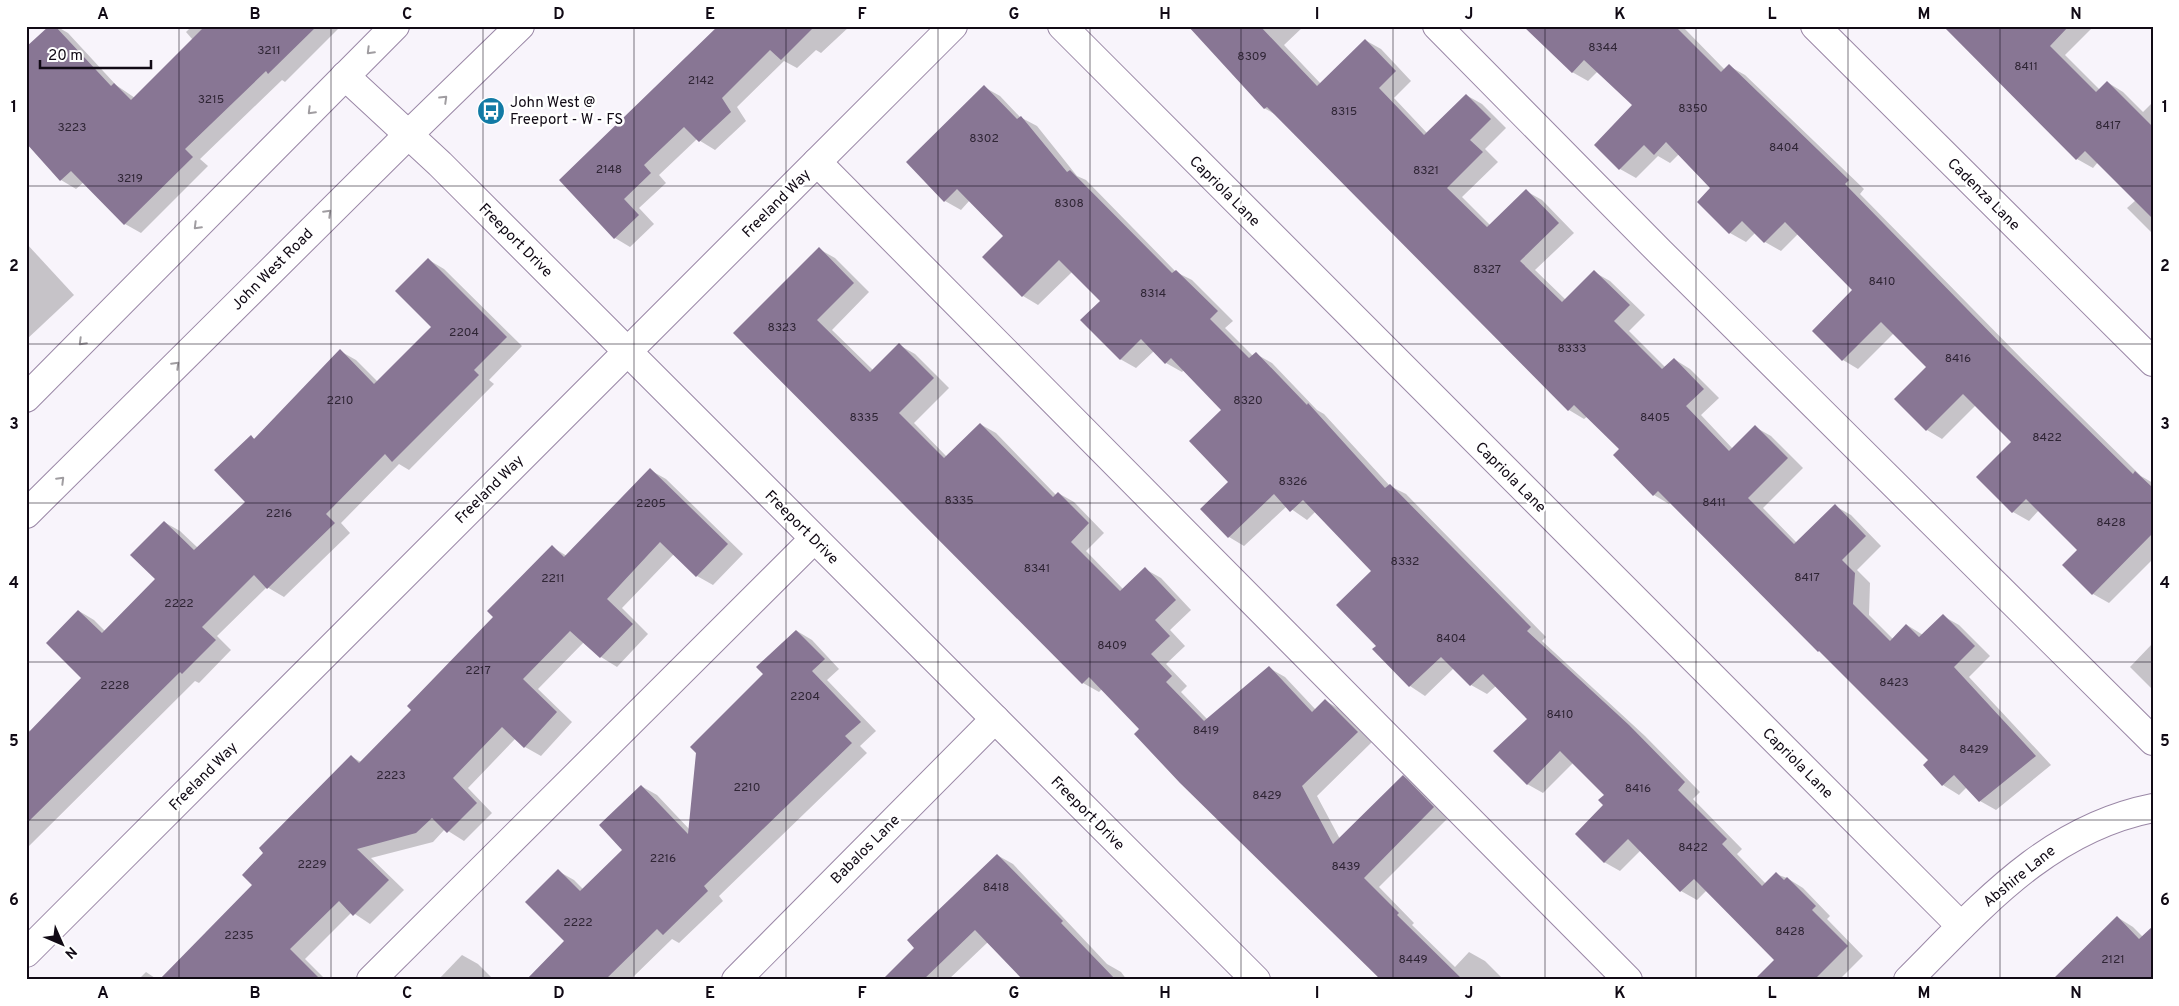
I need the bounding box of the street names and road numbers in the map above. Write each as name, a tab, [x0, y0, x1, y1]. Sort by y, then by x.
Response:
street label: Capriola Lane	[1184, 153, 1263, 232]
street label: Cadenza Lane	[1943, 155, 2023, 235]
street label: Freeland Way	[739, 166, 815, 242]
street label: Freeport Drive	[474, 200, 556, 282]
street label: John West Road	[228, 225, 318, 315]
street label: Capriola Lane	[1470, 439, 1549, 518]
street label: Freeland Way	[452, 452, 528, 528]
street label: Freeport Drive	[760, 487, 842, 569]
street label: Capriola Lane	[1757, 725, 1836, 804]
street label: Freeland Way	[166, 739, 242, 815]
street label: Freeport Drive	[1046, 773, 1128, 855]
street label: Babalos Lane	[827, 811, 905, 889]
street label: Abshire Lane	[1980, 842, 2060, 912]

